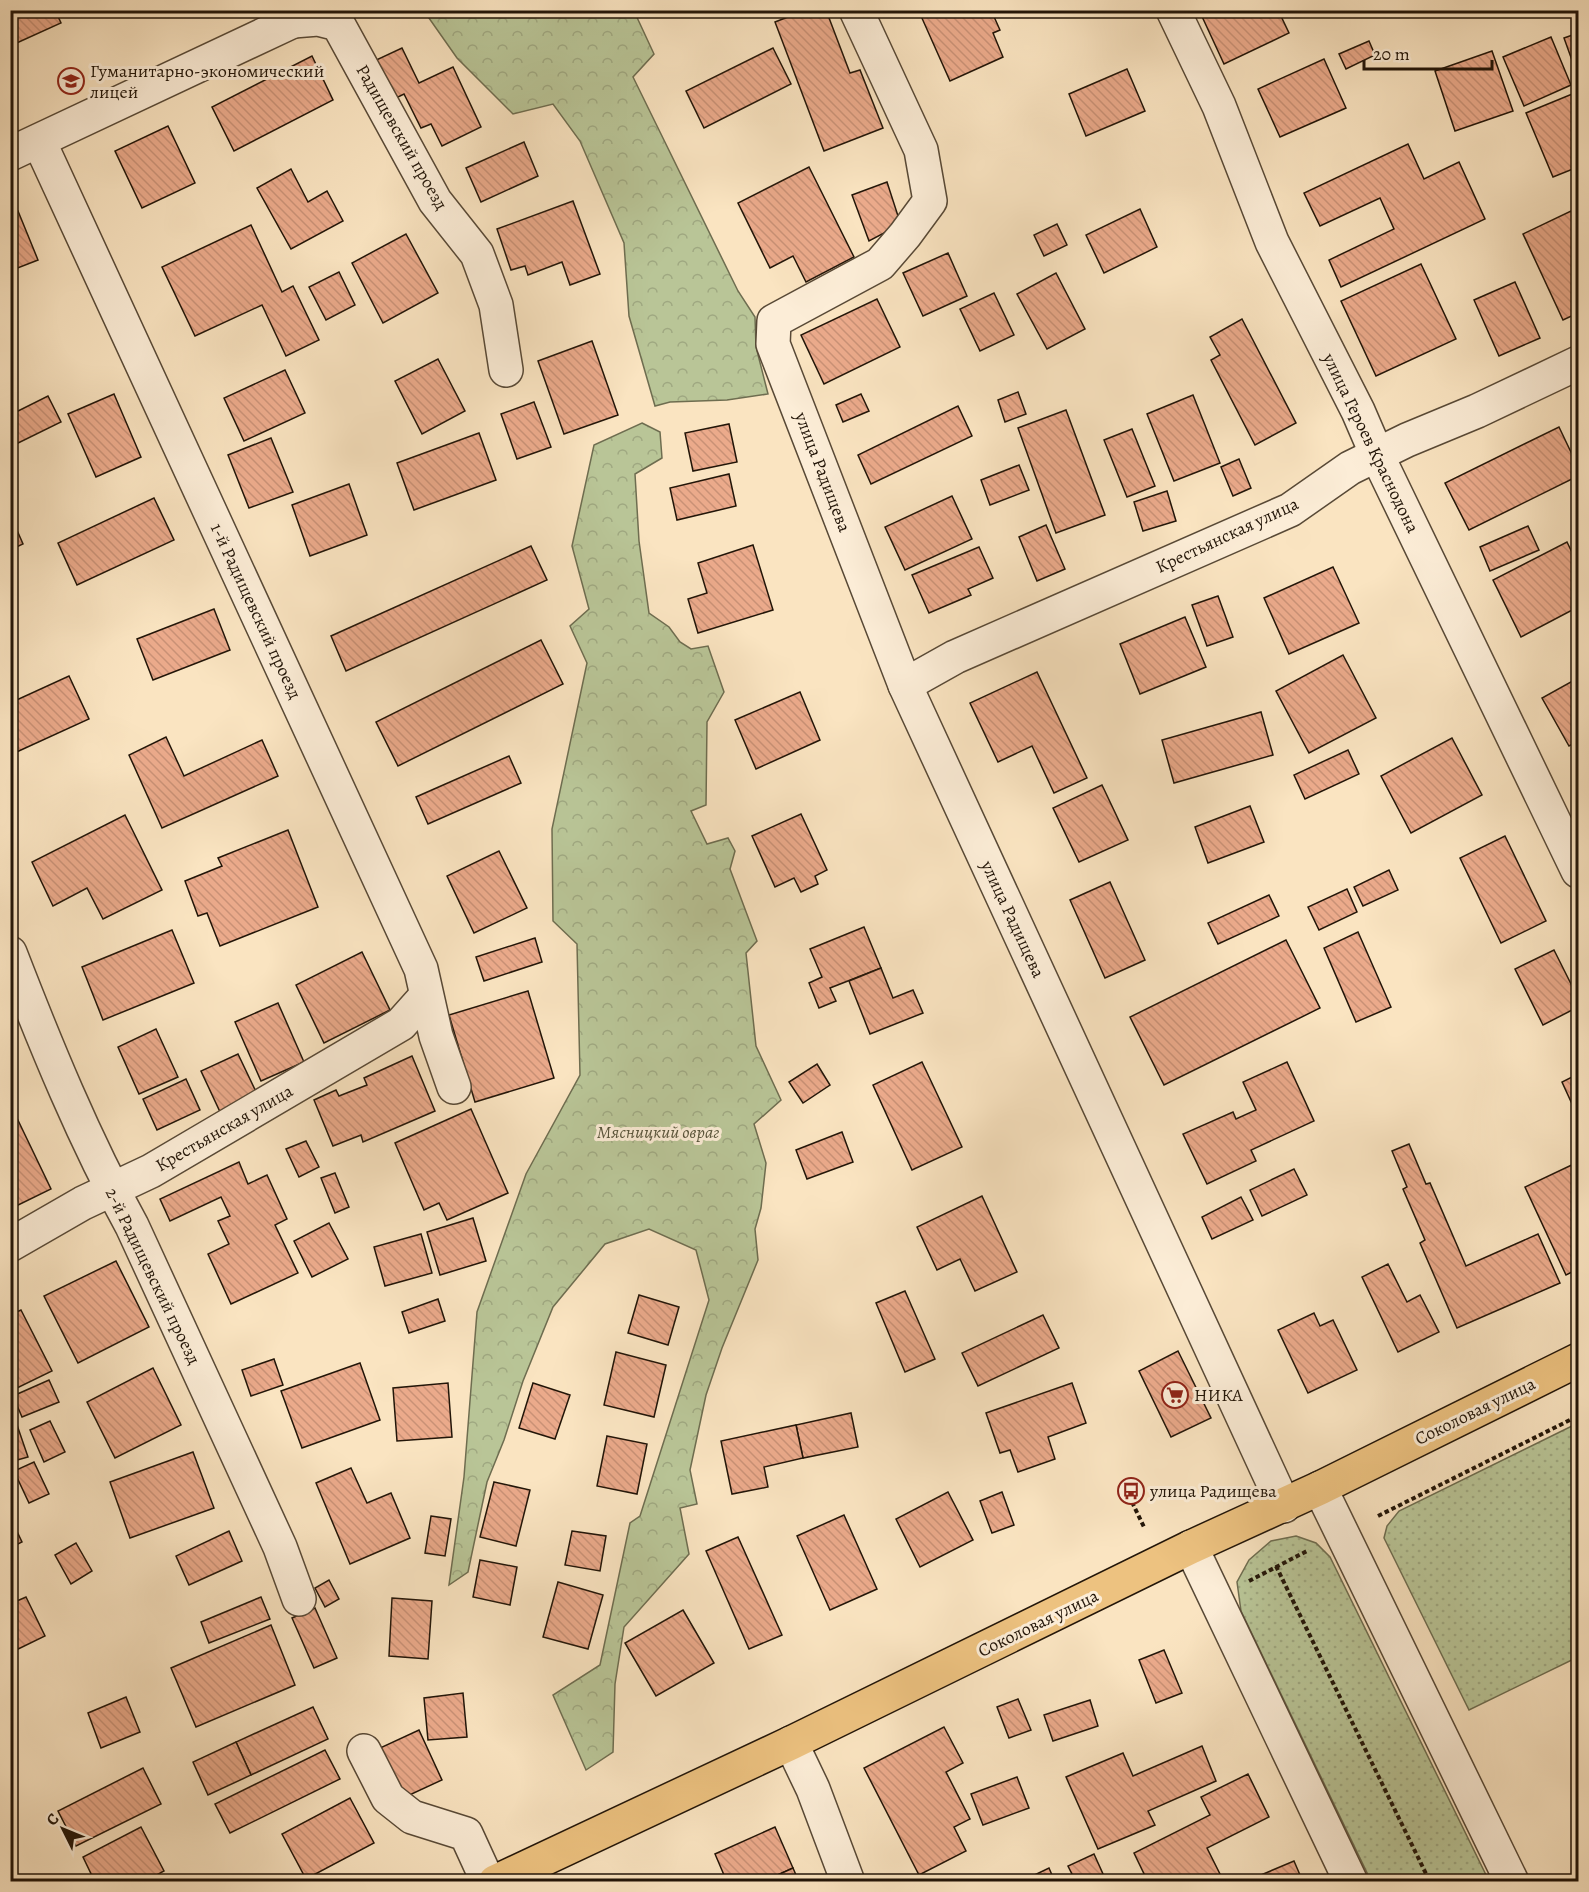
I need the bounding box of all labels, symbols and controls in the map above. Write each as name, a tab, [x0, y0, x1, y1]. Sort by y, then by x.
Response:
scale bar	[1364, 33, 1492, 71]
text: 20 m	[1373, 42, 1410, 66]
place label: Гуманитарно-экономический лицей	[90, 59, 324, 104]
street label: Радищевский проезд	[351, 60, 454, 214]
school or university icon: Гуманитарно-экономический лицей	[56, 66, 86, 96]
street label: улица Героев Краснодона	[1317, 348, 1425, 538]
street label: улица Радищева	[789, 408, 857, 536]
street label: Крестьянская улица	[1152, 491, 1303, 579]
street label: 1-й Радищевский проезд	[205, 519, 307, 703]
street label: улица Радищева	[975, 856, 1051, 982]
street label: Крестьянская улица	[151, 1079, 298, 1177]
park label: Мясницкий овраг	[597, 1120, 719, 1144]
street label: 2-й Радищевский проезд	[100, 1184, 206, 1368]
street label: Соколовая улица	[1411, 1371, 1540, 1451]
supermarket icon: НИКА	[1160, 1380, 1190, 1410]
place label: НИКА	[1194, 1383, 1243, 1407]
bus stop icon: улица Радищева	[1116, 1476, 1146, 1506]
place label: улица Радищева	[1149, 1479, 1277, 1503]
street label: Соколовая улица	[974, 1583, 1103, 1663]
north arrow	[33, 1799, 93, 1859]
text: С	[41, 1808, 64, 1831]

